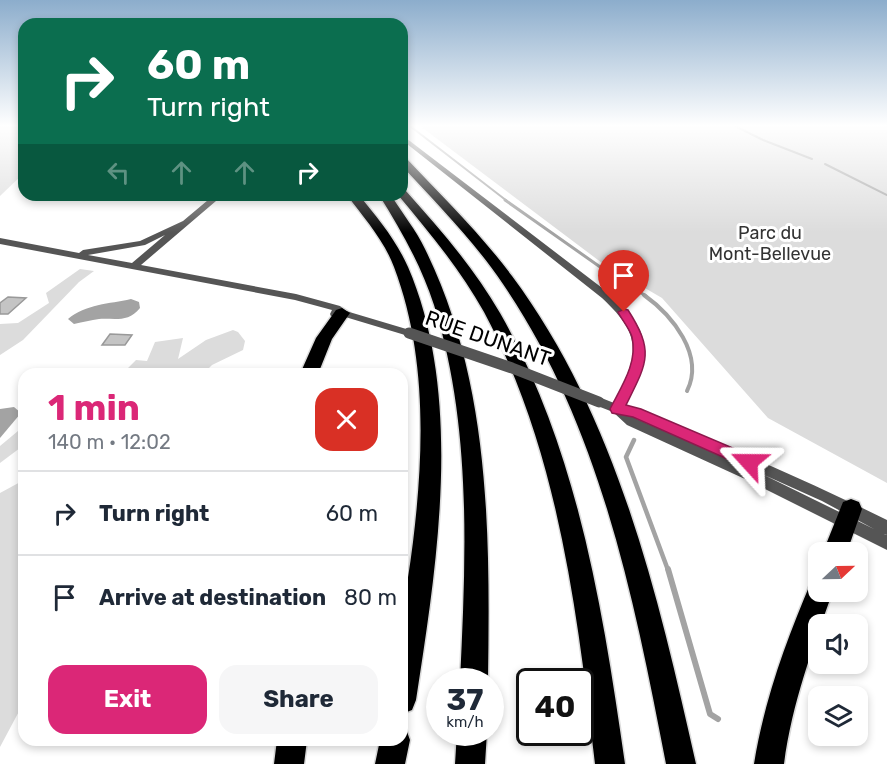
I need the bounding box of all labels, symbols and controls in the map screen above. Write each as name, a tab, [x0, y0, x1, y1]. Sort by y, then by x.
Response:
text: 60 m	[147, 40, 250, 90]
icon: right	[48, 42, 126, 120]
text: Turn right	[147, 91, 270, 123]
icon: left	[102, 156, 135, 189]
icon: ahead	[165, 156, 198, 189]
icon: ahead	[228, 156, 261, 189]
icon: right	[291, 156, 324, 189]
park label: Parc du Mont-Bellevue	[709, 222, 831, 265]
pin	[598, 250, 649, 312]
icon: arrive	[607, 259, 640, 292]
street label: RUE DUNANT	[422, 305, 554, 371]
text: 1 min	[48, 386, 140, 429]
button: close	[315, 388, 378, 451]
text: 140 m · 12:02	[48, 430, 171, 454]
position arrow	[717, 430, 781, 494]
icon: right	[48, 497, 81, 530]
text: Turn right	[99, 500, 209, 527]
text: 60 m	[326, 500, 378, 527]
north arrow	[808, 542, 868, 602]
map controls	[808, 542, 868, 746]
icon: arrive	[48, 581, 81, 614]
text: Arrive at destination	[99, 584, 326, 611]
text: 80 m	[344, 584, 397, 611]
button: sound	[808, 614, 868, 674]
button: Exit	[48, 665, 207, 734]
button: Share	[219, 665, 378, 734]
speed limit sign: 40	[516, 668, 594, 746]
text: 37	[447, 682, 483, 718]
button: layers	[808, 686, 868, 746]
text: km/h	[446, 713, 484, 731]

